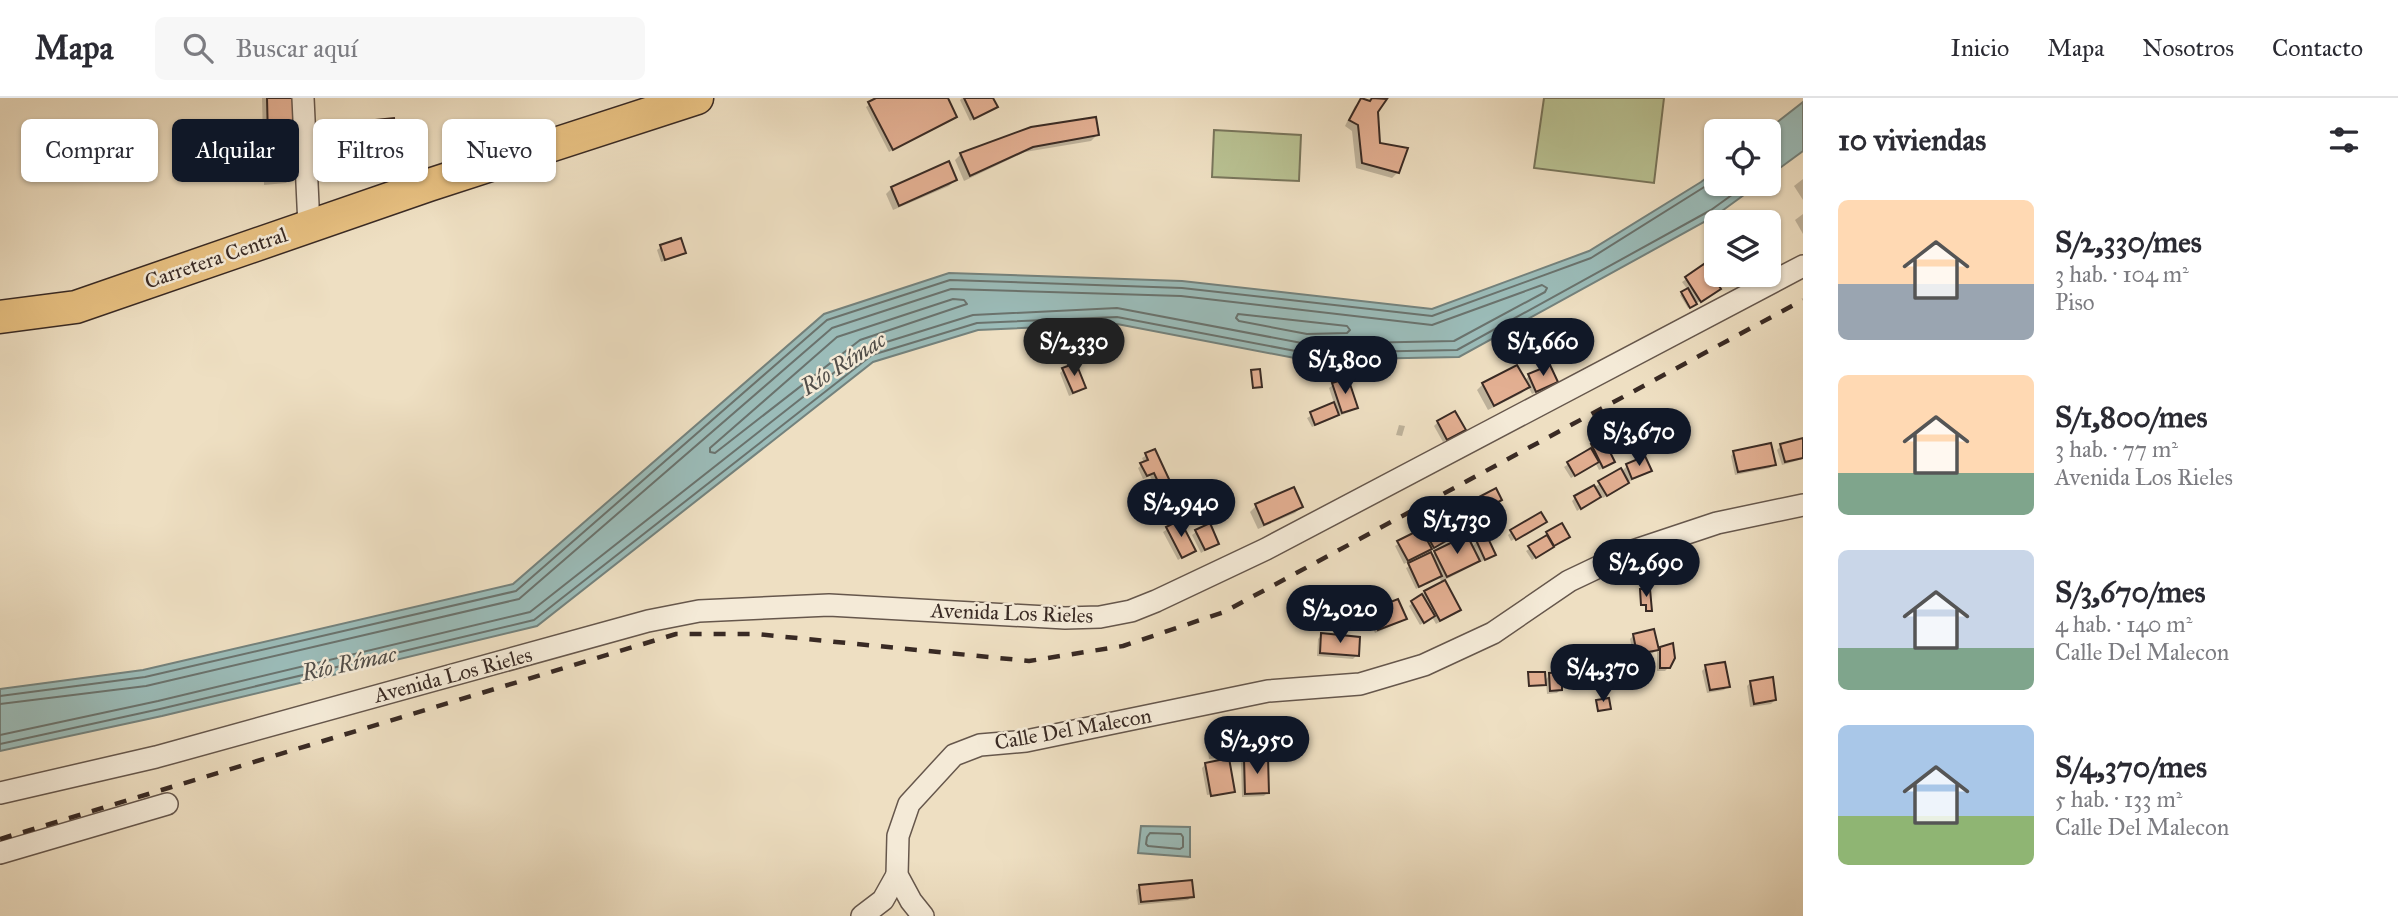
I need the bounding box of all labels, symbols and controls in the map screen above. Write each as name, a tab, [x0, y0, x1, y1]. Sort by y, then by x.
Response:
search box	[155, 17, 645, 80]
text: Mapa	[35, 28, 113, 68]
icon: search	[179, 29, 217, 67]
text: Buscar aquí	[235, 32, 358, 64]
text: Inicio	[1951, 33, 2009, 63]
text: Mapa	[2047, 33, 2104, 63]
text: Nosotros	[2142, 33, 2234, 63]
text: Contacto	[2272, 33, 2363, 63]
chip: Comprar	[21, 119, 158, 182]
chip: Alquilar	[172, 119, 299, 182]
chip: Filtros	[313, 119, 428, 182]
chip: Nuevo	[442, 119, 556, 182]
map controls	[1704, 119, 1781, 287]
button: locate	[1704, 119, 1781, 196]
icon: filters	[2325, 121, 2363, 159]
text: 10 viviendas	[1838, 122, 1986, 158]
button: layers	[1704, 210, 1781, 287]
street label: Carretera Central	[141, 221, 291, 295]
text: S/2,330/mes	[2055, 224, 2202, 260]
icon: home	[1894, 228, 1978, 312]
text: 3 hab. · 104 m²	[2055, 260, 2189, 288]
text: Piso	[2055, 288, 2095, 316]
pin: S/2,330	[1009, 318, 1139, 378]
pin: S/1,660	[1478, 318, 1608, 378]
water label: Río Rímac	[794, 325, 891, 401]
text: S/2,330	[1040, 327, 1108, 355]
text: S/1,660	[1507, 327, 1579, 355]
pin: S/1,800	[1280, 336, 1410, 396]
text: S/1,800	[1308, 345, 1382, 373]
text: S/1,800/mes	[2055, 399, 2207, 435]
icon: home	[1894, 403, 1978, 487]
pin: S/3,670	[1574, 408, 1704, 468]
text: S/3,670	[1603, 417, 1675, 445]
text: 3 hab. · 77 m²	[2055, 435, 2178, 463]
text: Avenida Los Rieles	[2055, 463, 2233, 491]
pin: S/2,940	[1116, 480, 1246, 539]
text: S/2,940	[1143, 488, 1219, 516]
pin: S/1,730	[1392, 496, 1522, 556]
text: S/1,730	[1423, 505, 1491, 533]
pin: S/2,690	[1581, 540, 1711, 599]
text: S/2,690	[1609, 548, 1683, 576]
text: S/3,670/mes	[2055, 574, 2206, 610]
icon: home	[1894, 578, 1978, 662]
pin: S/2,020	[1275, 586, 1405, 645]
text: S/2,020	[1302, 594, 1378, 622]
street label: Avenida Los Rieles	[929, 597, 1094, 629]
text: 4 hab. · 140 m²	[2055, 610, 2192, 638]
text: Calle Del Malecon	[2055, 638, 2229, 666]
water label: Río Rímac	[298, 639, 400, 687]
street label: Avenida Los Rieles	[370, 641, 535, 709]
pin: S/4,370	[1538, 644, 1668, 704]
text: S/4,370	[1566, 653, 1640, 681]
street label: Calle Del Malecon	[992, 702, 1154, 756]
pin: S/2,950	[1192, 716, 1322, 776]
text: S/2,950	[1220, 725, 1294, 753]
text: S/4,370/mes	[2055, 749, 2207, 785]
icon: home	[1894, 753, 1978, 837]
text: 5 hab. · 133 m²	[2055, 785, 2182, 813]
text: Calle Del Malecon	[2055, 813, 2229, 841]

